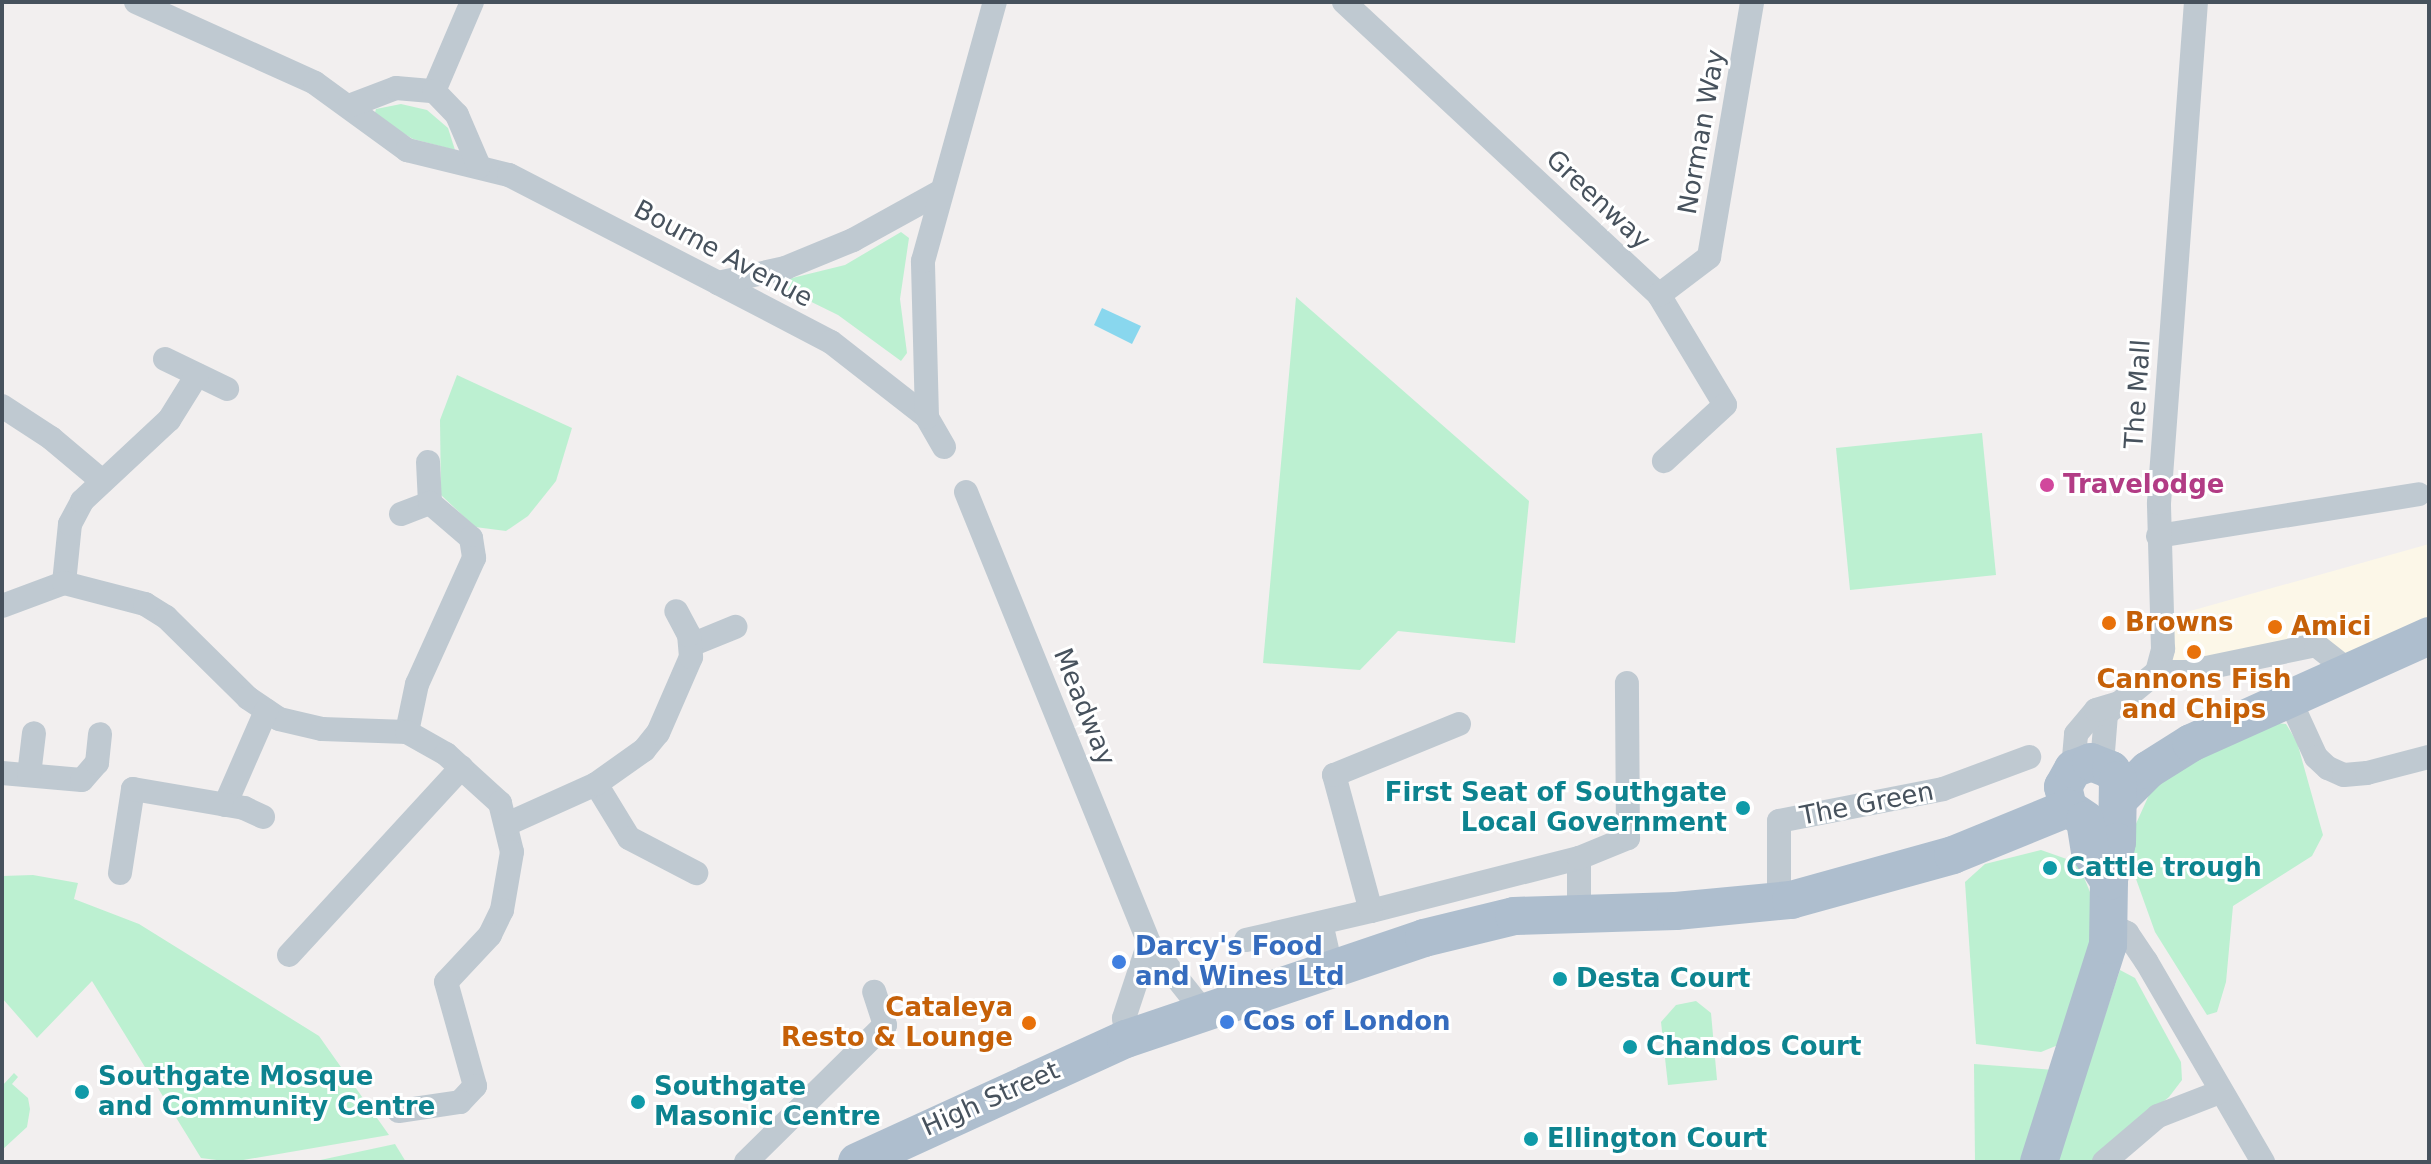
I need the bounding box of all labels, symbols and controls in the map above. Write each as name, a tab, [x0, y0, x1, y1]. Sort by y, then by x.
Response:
street label: Norman Way	[1672, 47, 1732, 217]
street label: Greenway	[1539, 144, 1657, 256]
street label: Bourne Avenue	[628, 194, 818, 314]
street label: The Mall	[2119, 338, 2157, 450]
place label: Travelodge	[2063, 469, 2224, 501]
marker: Travelodge	[2038, 476, 2056, 494]
place label: Browns	[2125, 607, 2234, 639]
place label: Amici	[2291, 611, 2371, 643]
marker: Browns	[2100, 614, 2118, 632]
marker: Amici	[2266, 618, 2284, 636]
marker: Cannons Fish and Chips	[2185, 643, 2203, 661]
street label: Meadway	[1046, 644, 1122, 770]
place label: Cannons Fish and Chips	[2096, 664, 2292, 726]
street label: The Green	[1798, 776, 1936, 832]
place label: First Seat of Southgate Local Government	[1385, 777, 1727, 838]
marker: First Seat of Southgate Local Government	[1734, 799, 1752, 817]
place label: Cattle trough	[2066, 852, 2262, 884]
marker: Cattle trough	[2041, 859, 2059, 877]
place label: Darcy's Food and Wines Ltd	[1135, 931, 1345, 992]
marker: Darcy's Food and Wines Ltd	[1110, 953, 1128, 971]
place label: Desta Court	[1576, 963, 1750, 995]
marker: Desta Court	[1551, 970, 1569, 988]
place label: Cataleya Resto & Lounge	[781, 992, 1013, 1054]
place label: Cos of London	[1243, 1006, 1451, 1038]
marker: Cos of London	[1218, 1013, 1236, 1031]
marker: Cataleya Resto & Lounge	[1020, 1014, 1038, 1032]
place label: Chandos Court	[1646, 1031, 1861, 1063]
marker: Chandos Court	[1621, 1038, 1639, 1056]
street label: High Street	[917, 1055, 1065, 1143]
place label: Southgate Mosque and Community Centre	[98, 1061, 435, 1122]
place label: Southgate Masonic Centre	[654, 1071, 881, 1132]
marker: Southgate Mosque and Community Centre	[73, 1083, 91, 1101]
marker: Southgate Masonic Centre	[629, 1093, 647, 1111]
place label: Ellington Court	[1547, 1123, 1767, 1155]
marker: Ellington Court	[1522, 1130, 1540, 1148]

